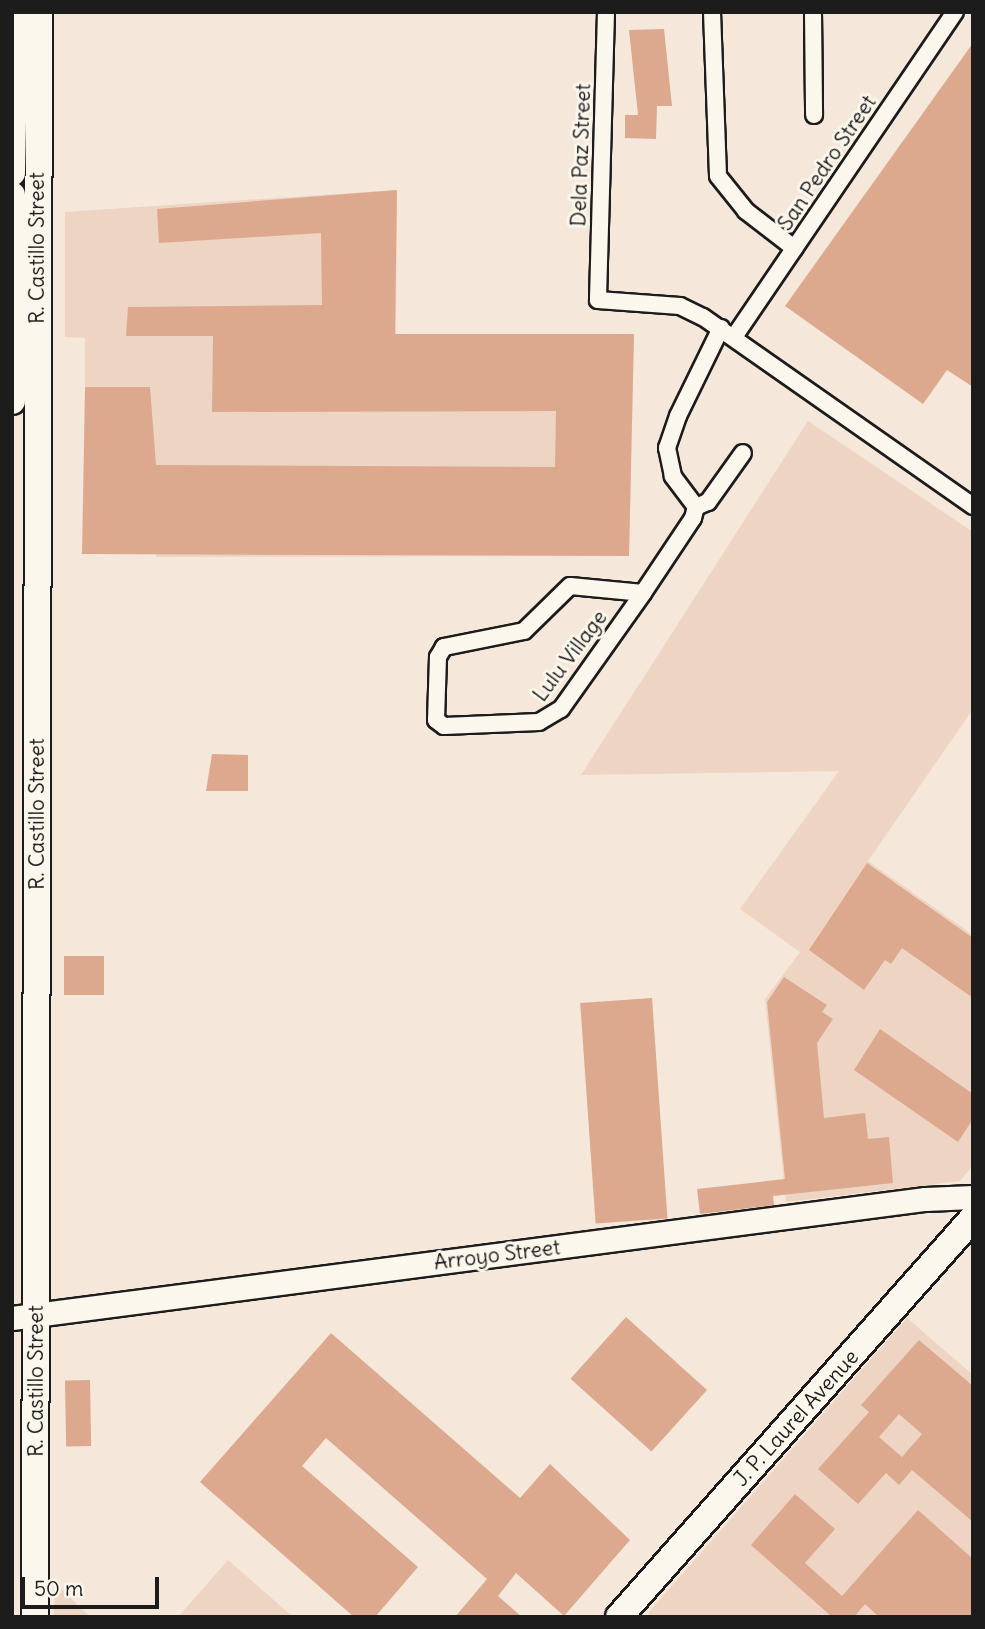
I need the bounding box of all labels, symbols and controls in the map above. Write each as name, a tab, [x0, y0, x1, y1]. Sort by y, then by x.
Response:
street label: Dela Paz Street	[566, 83, 596, 227]
street label: San Pedro Street	[773, 91, 881, 235]
street label: R. Castillo Street	[24, 172, 50, 324]
street label: Lulu Village	[528, 605, 612, 707]
street label: R. Castillo Street	[24, 738, 50, 890]
street label: Arroyo Street	[432, 1235, 562, 1275]
street label: R. Castillo Street	[23, 1305, 49, 1457]
street label: J. P. Laurel Avenue	[728, 1345, 864, 1491]
scale bar	[24, 1562, 163, 1606]
text: 50 m	[34, 1575, 83, 1602]

